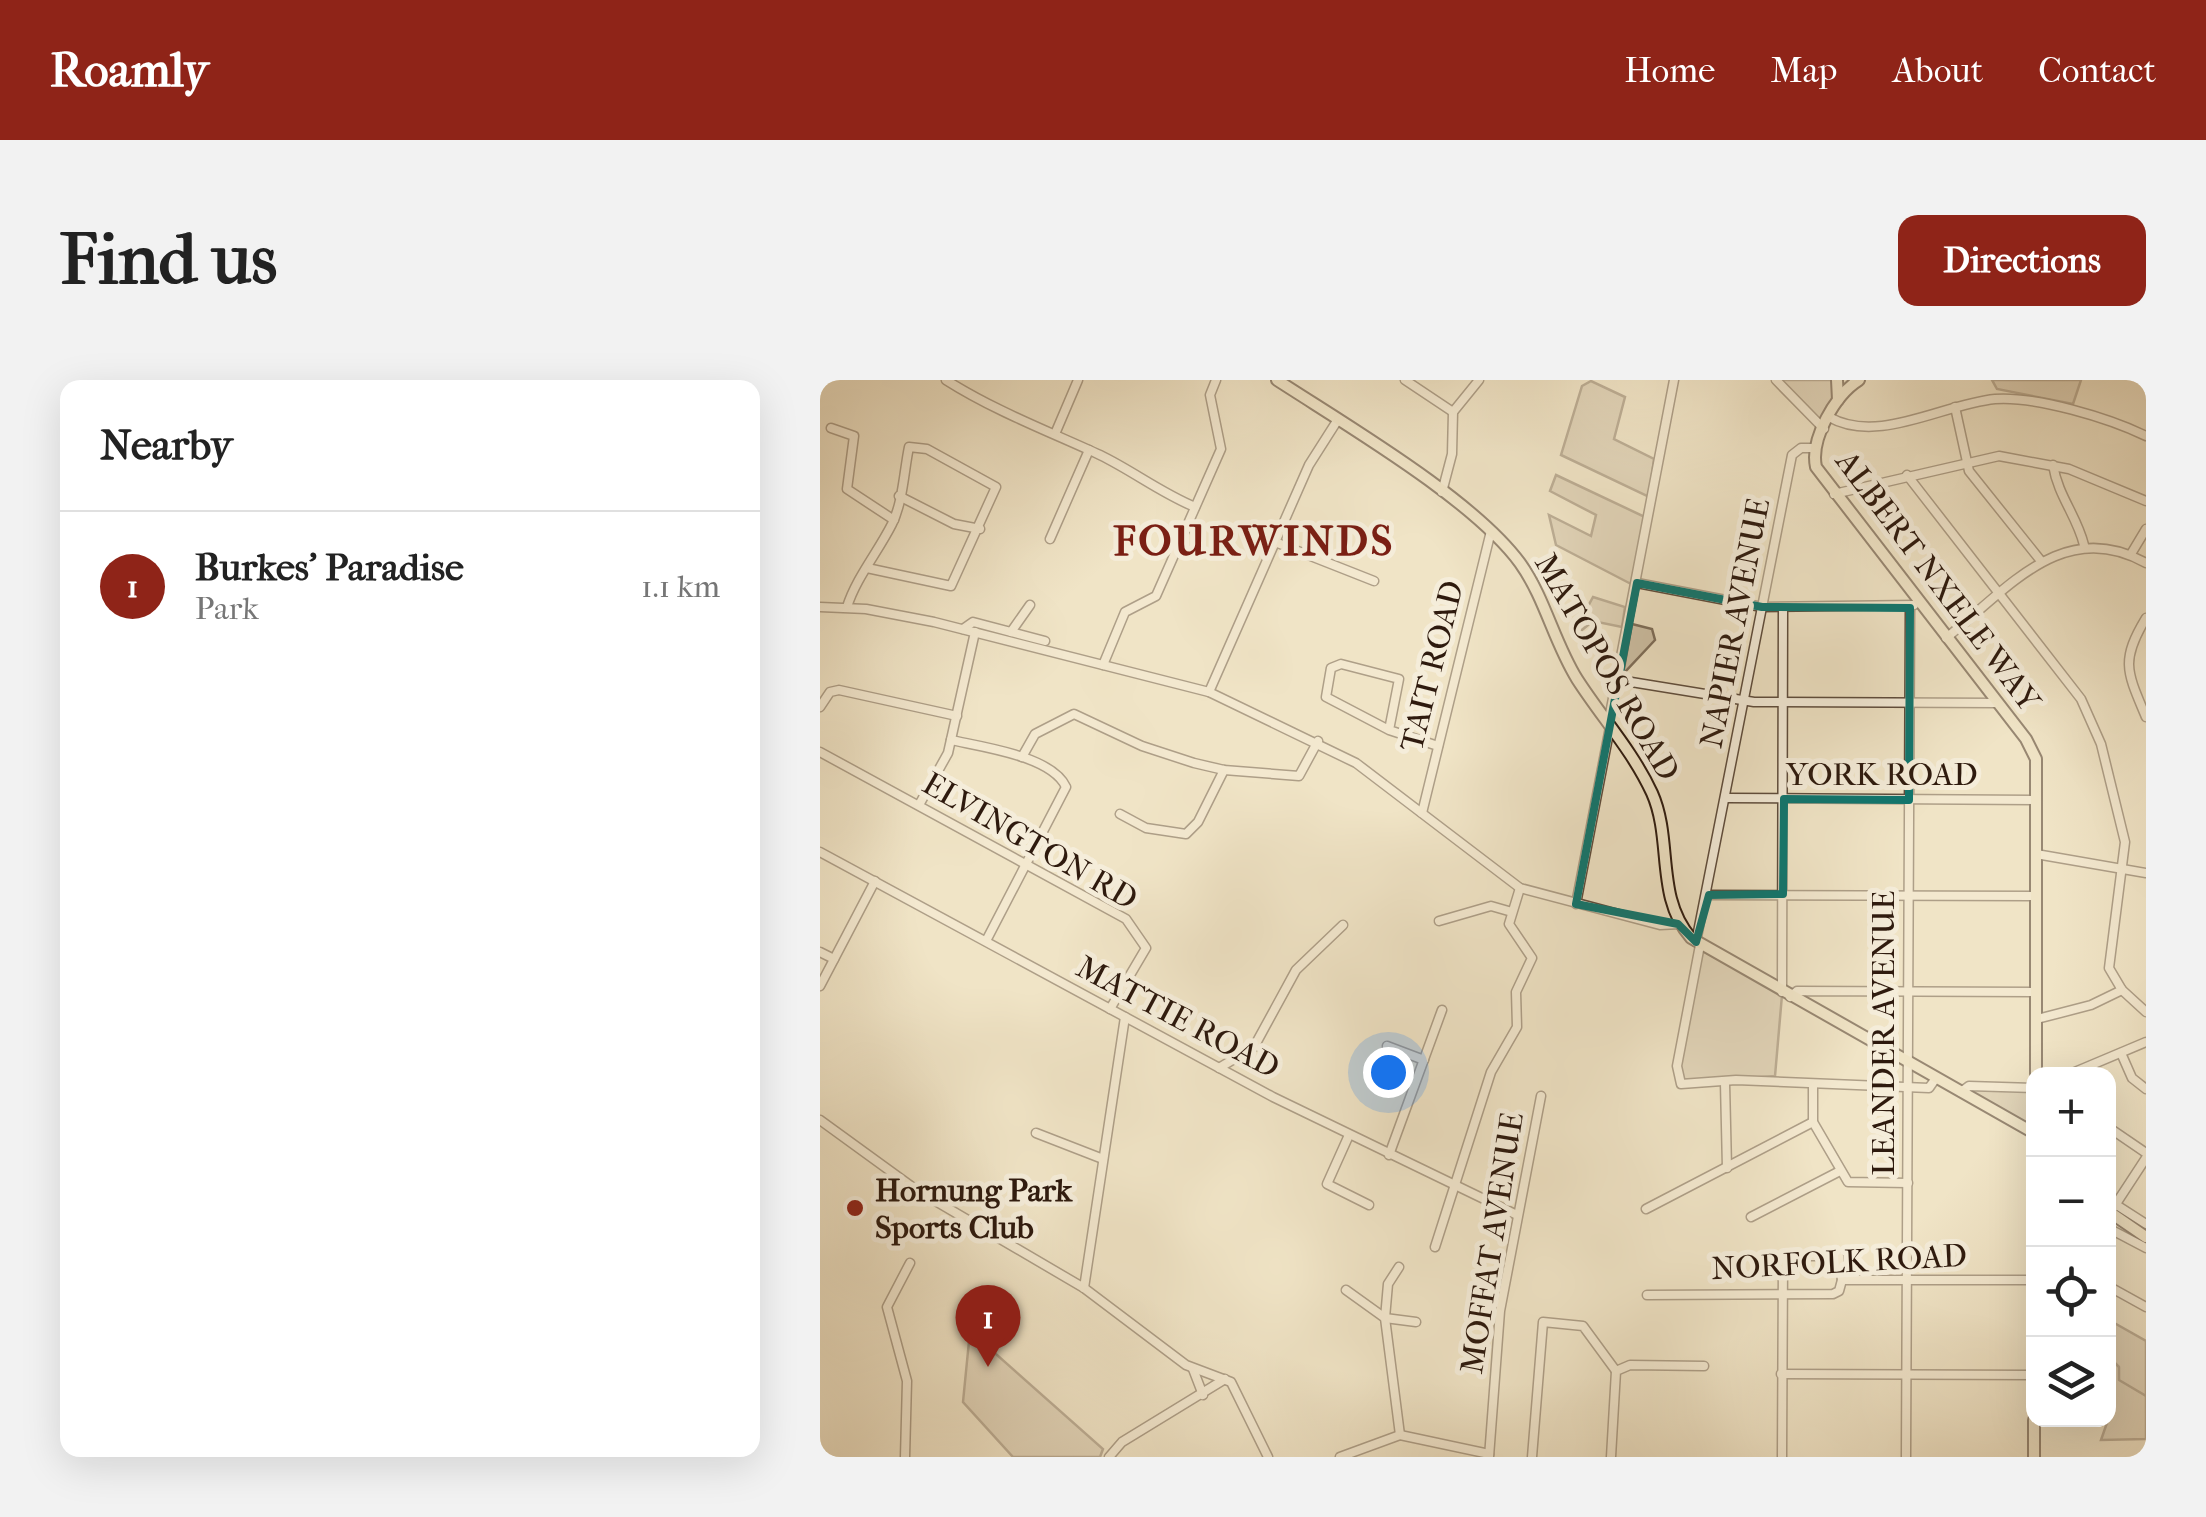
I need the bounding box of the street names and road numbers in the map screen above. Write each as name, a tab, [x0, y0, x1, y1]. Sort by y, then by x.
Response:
street label: ALBERT NXELE WAY	[1827, 442, 2049, 719]
street label: NAPIER AVENUE	[1693, 495, 1777, 751]
street label: MATOPOS ROAD	[1527, 547, 1687, 787]
street label: TAIT ROAD	[1393, 577, 1471, 755]
street label: YORK ROAD	[1785, 756, 1978, 793]
street label: ELVINGTON RD	[916, 765, 1144, 917]
street label: LEANDER AVENUE	[1865, 890, 1902, 1176]
street label: MATTIE ROAD	[1070, 948, 1286, 1086]
street label: MOFFAT AVENUE	[1453, 1110, 1531, 1376]
street label: NORFOLK ROAD	[1710, 1237, 1968, 1287]

